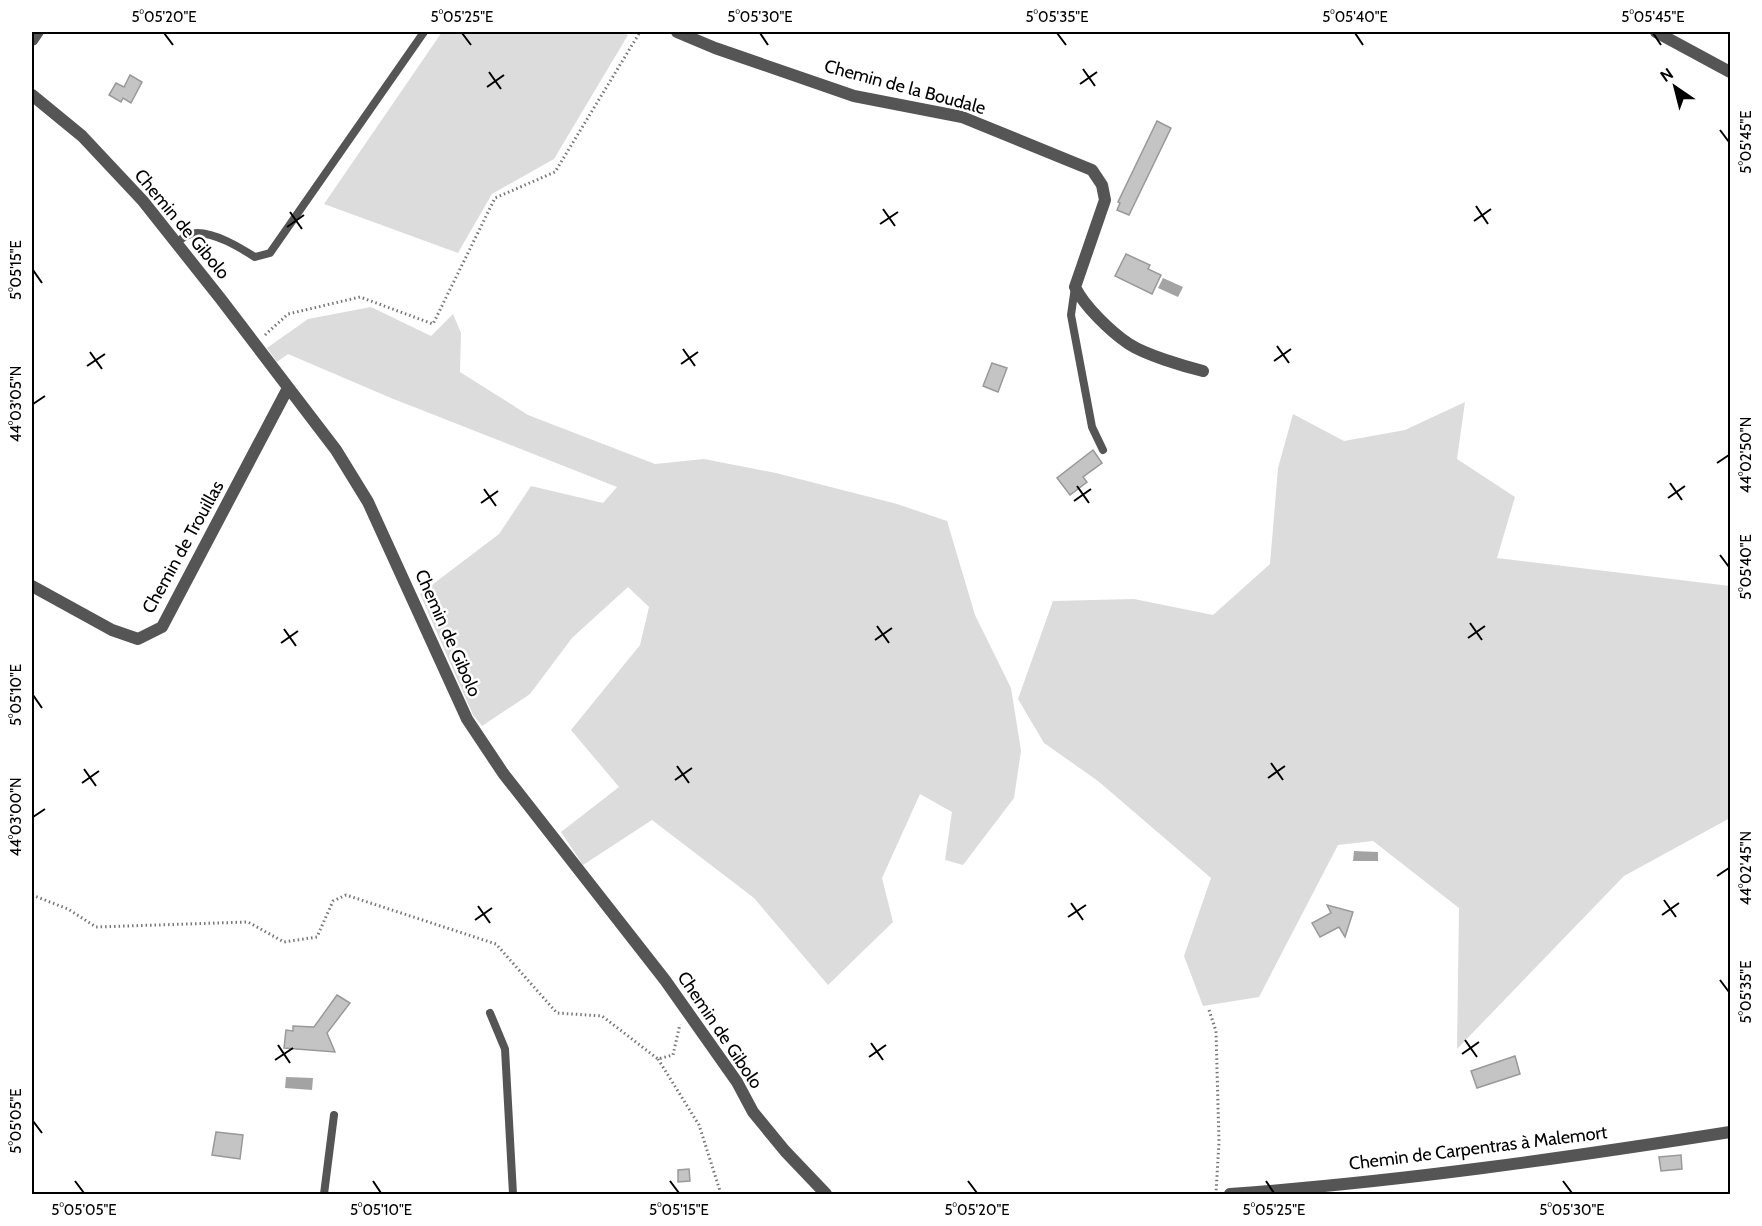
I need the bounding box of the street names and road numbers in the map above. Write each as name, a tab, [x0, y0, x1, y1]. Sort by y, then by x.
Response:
street label: Chemin de la Boudale	[822, 55, 988, 119]
street label: Chemin de Gibolo	[130, 165, 234, 284]
street label: Chemin de Trouillas	[137, 477, 229, 617]
street label: Chemin de Gibolo	[410, 566, 486, 700]
street label: Chemin de Gibolo	[673, 967, 767, 1093]
street label: Chemin de Carpentras à Malemort	[1348, 1121, 1608, 1175]

